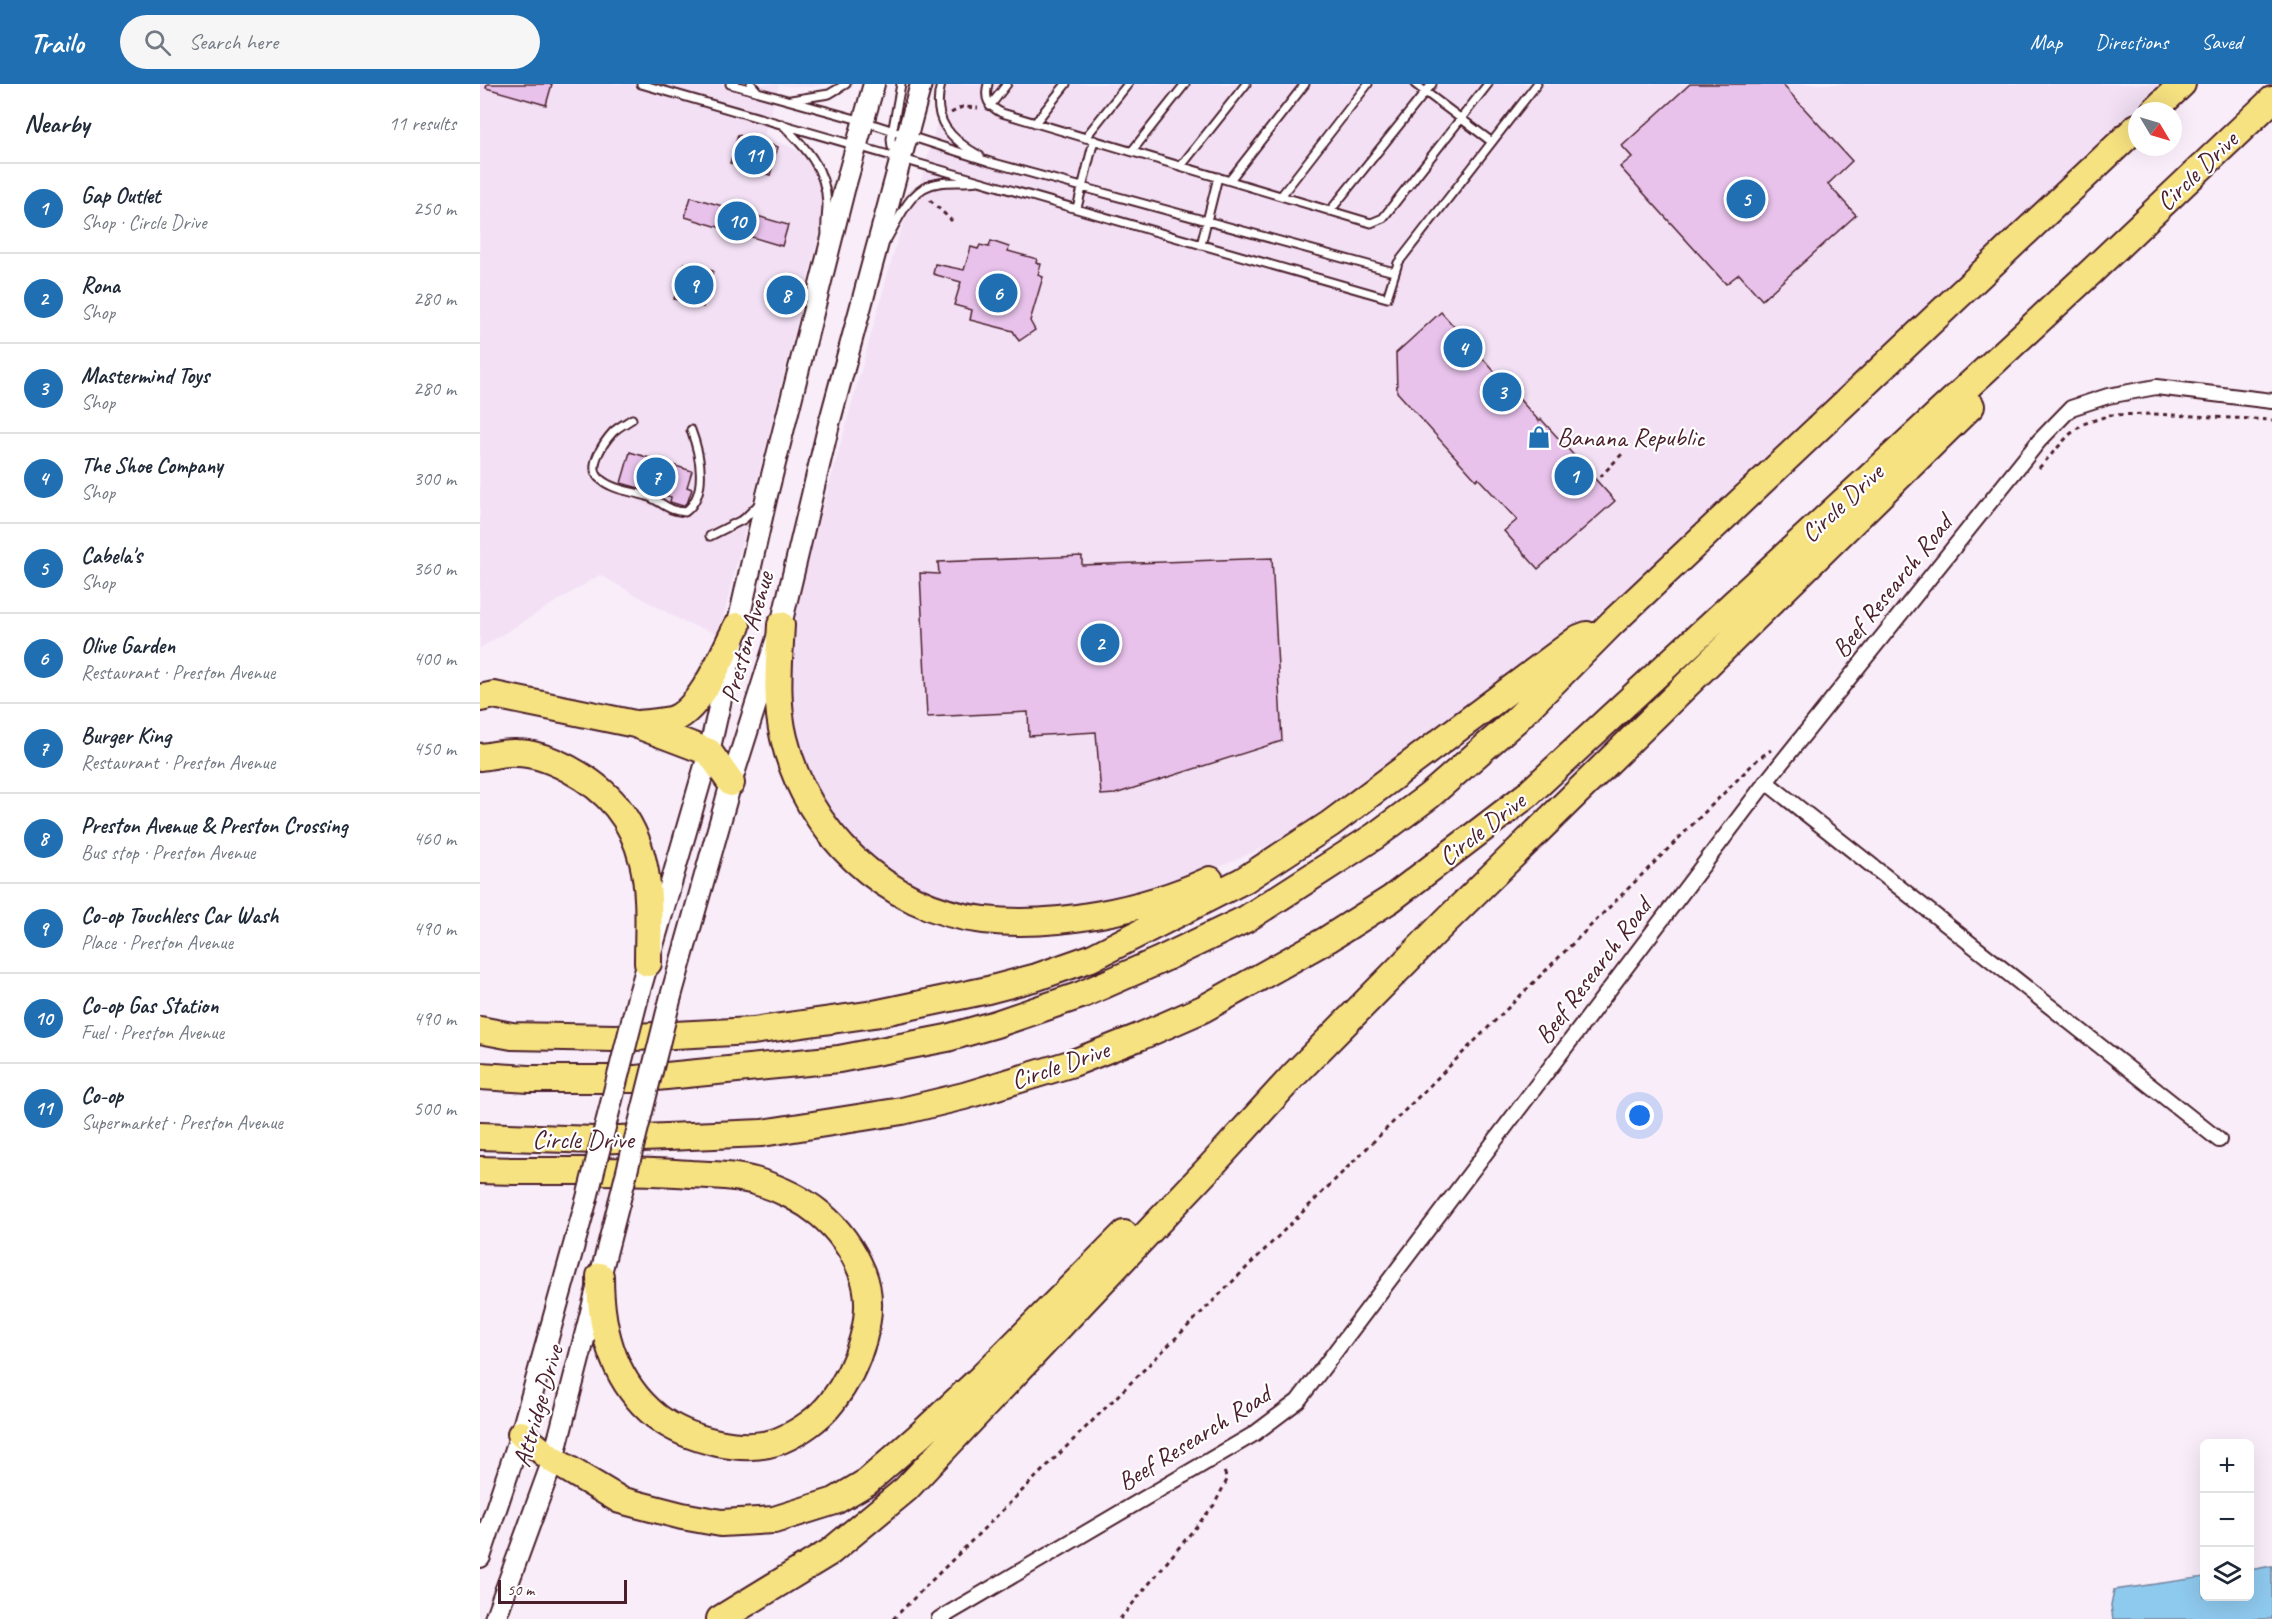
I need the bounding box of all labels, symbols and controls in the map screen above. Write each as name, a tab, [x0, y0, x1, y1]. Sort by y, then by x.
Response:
search box	[120, 15, 540, 69]
text: Trailo	[30, 25, 84, 60]
icon: search	[141, 26, 174, 59]
text: Search here	[189, 28, 278, 56]
text: Map	[2030, 29, 2062, 55]
text: Directions	[2095, 29, 2168, 55]
text: Saved	[2201, 29, 2242, 55]
north arrow	[2128, 102, 2182, 156]
text: Nearby	[24, 107, 89, 140]
text: 11 results	[388, 111, 456, 136]
street label: Circle Drive	[2149, 122, 2247, 218]
pin: 11	[734, 132, 774, 178]
pin: 5	[1726, 176, 1766, 222]
text: Gap Outlet	[81, 182, 160, 210]
text: 1	[39, 196, 48, 221]
text: 250 m	[413, 196, 456, 221]
pin: 10	[718, 198, 756, 244]
text: Shop · Circle Drive	[81, 210, 206, 235]
pin: 9	[674, 262, 714, 308]
pin: 6	[978, 270, 1018, 316]
text: Rona	[81, 272, 120, 300]
pin: 8	[766, 272, 806, 318]
text: 2	[39, 286, 48, 311]
text: 280 m	[413, 286, 456, 311]
text: Shop	[81, 300, 115, 325]
pin: 4	[1444, 326, 1482, 370]
text: Mastermind Toys	[81, 362, 209, 390]
pin: 3	[1482, 370, 1522, 414]
text: 3	[39, 376, 48, 401]
text: 280 m	[413, 376, 456, 401]
text: Shop	[81, 390, 115, 415]
place label: Banana Republic	[1557, 421, 1706, 454]
shop icon: Banana Republic	[1526, 424, 1552, 450]
text: The Shoe Company	[81, 452, 223, 480]
pin: 7	[636, 454, 675, 500]
pin: 1	[1554, 454, 1594, 498]
street label: Circle Drive	[1794, 455, 1892, 550]
text: 4	[39, 466, 48, 491]
text: 300 m	[413, 466, 456, 491]
text: Shop	[81, 480, 115, 505]
street label: Beef Research Road	[1824, 505, 1962, 664]
text: Cabela's	[81, 542, 142, 570]
text: 5	[39, 556, 48, 581]
text: 360 m	[413, 556, 456, 581]
street label: Preston Avenue	[713, 566, 782, 706]
text: Shop	[81, 570, 115, 595]
pin: 2	[1080, 620, 1120, 666]
text: Olive Garden	[81, 632, 175, 660]
text: 6	[39, 646, 48, 671]
text: 400 m	[413, 646, 456, 671]
text: Restaurant · Preston Avenue	[81, 660, 275, 685]
text: Burger King	[81, 722, 171, 750]
text: 7	[39, 736, 48, 761]
text: 450 m	[413, 736, 456, 761]
text: Restaurant · Preston Avenue	[81, 750, 275, 775]
street label: Circle Drive	[1432, 783, 1534, 873]
text: Preston Avenue & Preston Crossing	[81, 812, 348, 840]
text: 8	[39, 826, 48, 851]
text: 460 m	[413, 826, 456, 851]
text: Bus stop · Preston Avenue	[81, 840, 255, 865]
street label: Beef Research Road	[1527, 888, 1661, 1051]
text: Co-op Touchless Car Wash	[81, 902, 278, 930]
text: 9	[39, 916, 48, 941]
text: 490 m	[413, 916, 456, 941]
text: Place · Preston Avenue	[81, 930, 233, 955]
text: Co-op Gas Station	[81, 992, 218, 1020]
text: 10	[35, 1006, 53, 1031]
text: 490 m	[413, 1006, 456, 1031]
text: Fuel · Preston Avenue	[81, 1020, 224, 1045]
street label: Circle Drive	[1007, 1032, 1116, 1097]
text: Co-op	[81, 1082, 123, 1110]
text: 11	[35, 1096, 53, 1121]
text: 500 m	[413, 1096, 456, 1121]
your location	[1625, 1101, 1654, 1130]
text: Supermarket · Preston Avenue	[81, 1110, 283, 1135]
street label: Circle Drive	[532, 1123, 636, 1156]
street label: Attridge Drive	[505, 1339, 572, 1471]
street label: Beef Research Road	[1111, 1376, 1280, 1498]
map controls	[2200, 1439, 2254, 1601]
button: +	[2200, 1439, 2254, 1493]
button: −	[2200, 1493, 2254, 1547]
button: layers	[2200, 1547, 2254, 1601]
scale bar	[498, 1577, 627, 1604]
text: 50 m	[507, 1580, 534, 1600]

